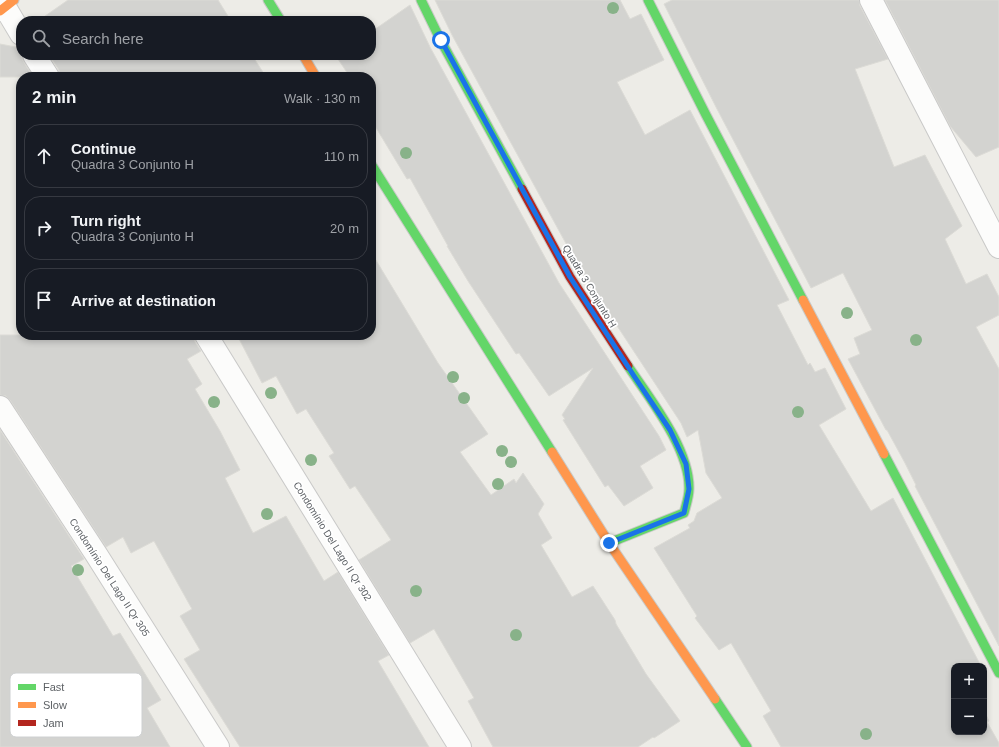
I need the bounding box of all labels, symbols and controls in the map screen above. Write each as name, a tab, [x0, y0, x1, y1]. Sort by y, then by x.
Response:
search box	[16, 16, 376, 60]
icon: search	[30, 27, 52, 49]
text: Search here	[62, 30, 144, 47]
route start	[432, 31, 450, 49]
text: 2 min	[32, 88, 76, 107]
text: Walk · 130 m	[284, 91, 360, 106]
text: Continue	[71, 140, 136, 157]
icon: ahead	[33, 145, 55, 167]
text: 110 m	[324, 149, 359, 164]
text: Quadra 3 Conjunto H	[71, 157, 194, 172]
text: Turn right	[71, 212, 141, 229]
icon: right	[33, 217, 55, 239]
text: 20 m	[330, 221, 359, 236]
text: Quadra 3 Conjunto H	[71, 229, 194, 244]
street label: Quadra 3 Conjunto H	[561, 243, 619, 330]
icon: arrive	[33, 289, 55, 311]
text: Arrive at destination	[71, 292, 216, 309]
street label: Condomínio Del Lago II Qr 302	[291, 480, 374, 603]
street label: Condomínio Del Lago II Qr 305	[67, 516, 152, 639]
route end	[600, 534, 618, 552]
map controls	[951, 663, 987, 735]
button: +	[951, 663, 987, 699]
legend	[10, 673, 142, 737]
text: Fast	[43, 681, 64, 693]
text: Slow	[43, 699, 67, 711]
button: −	[951, 699, 987, 735]
text: Jam	[43, 717, 64, 729]

